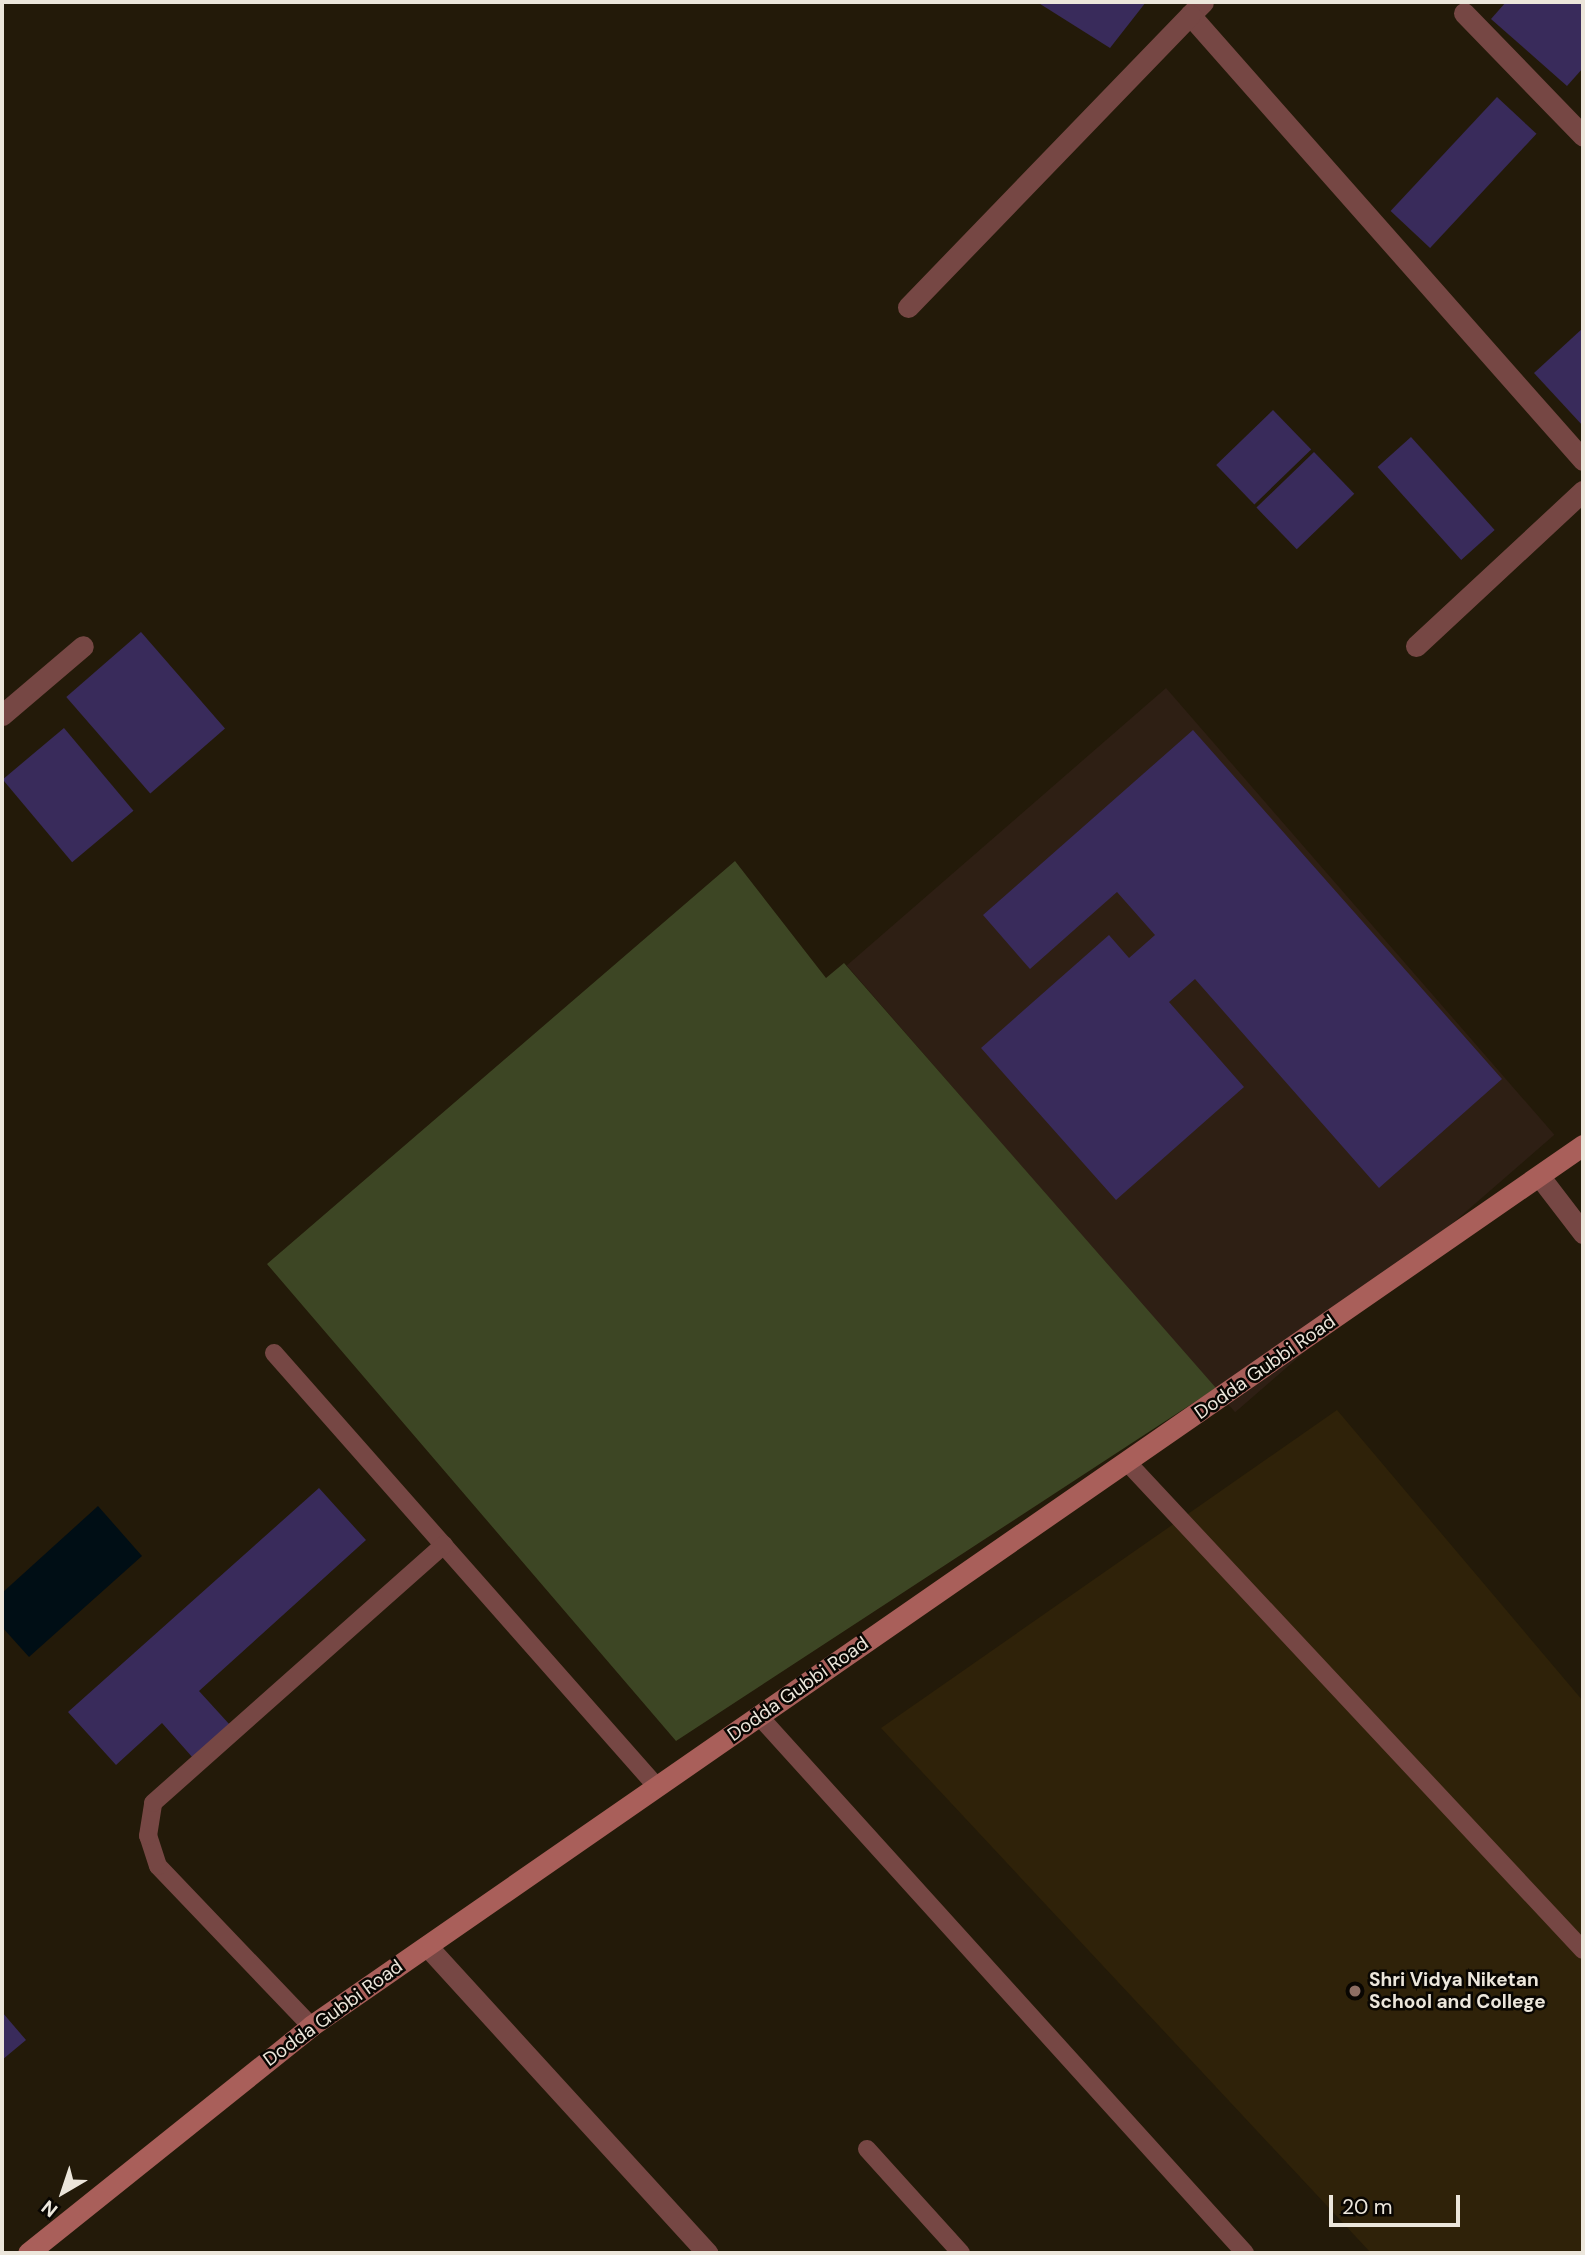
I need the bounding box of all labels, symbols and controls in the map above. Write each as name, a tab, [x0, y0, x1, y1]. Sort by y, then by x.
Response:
street label: Dodda Gubbi Road	[1190, 1310, 1340, 1424]
street label: Dodda Gubbi Road	[723, 1632, 873, 1746]
street label: Dodda Gubbi Road	[259, 1955, 407, 2071]
place label: Shri Vidya Niketan School and College	[1369, 1969, 1546, 2013]
marker: Shri Vidya Niketan School and College	[1347, 1983, 1363, 1999]
north arrow	[28, 2157, 98, 2227]
scale bar	[1333, 2182, 1464, 2226]
text: 20 m	[1342, 2193, 1393, 2221]
text: N	[36, 2195, 63, 2223]

